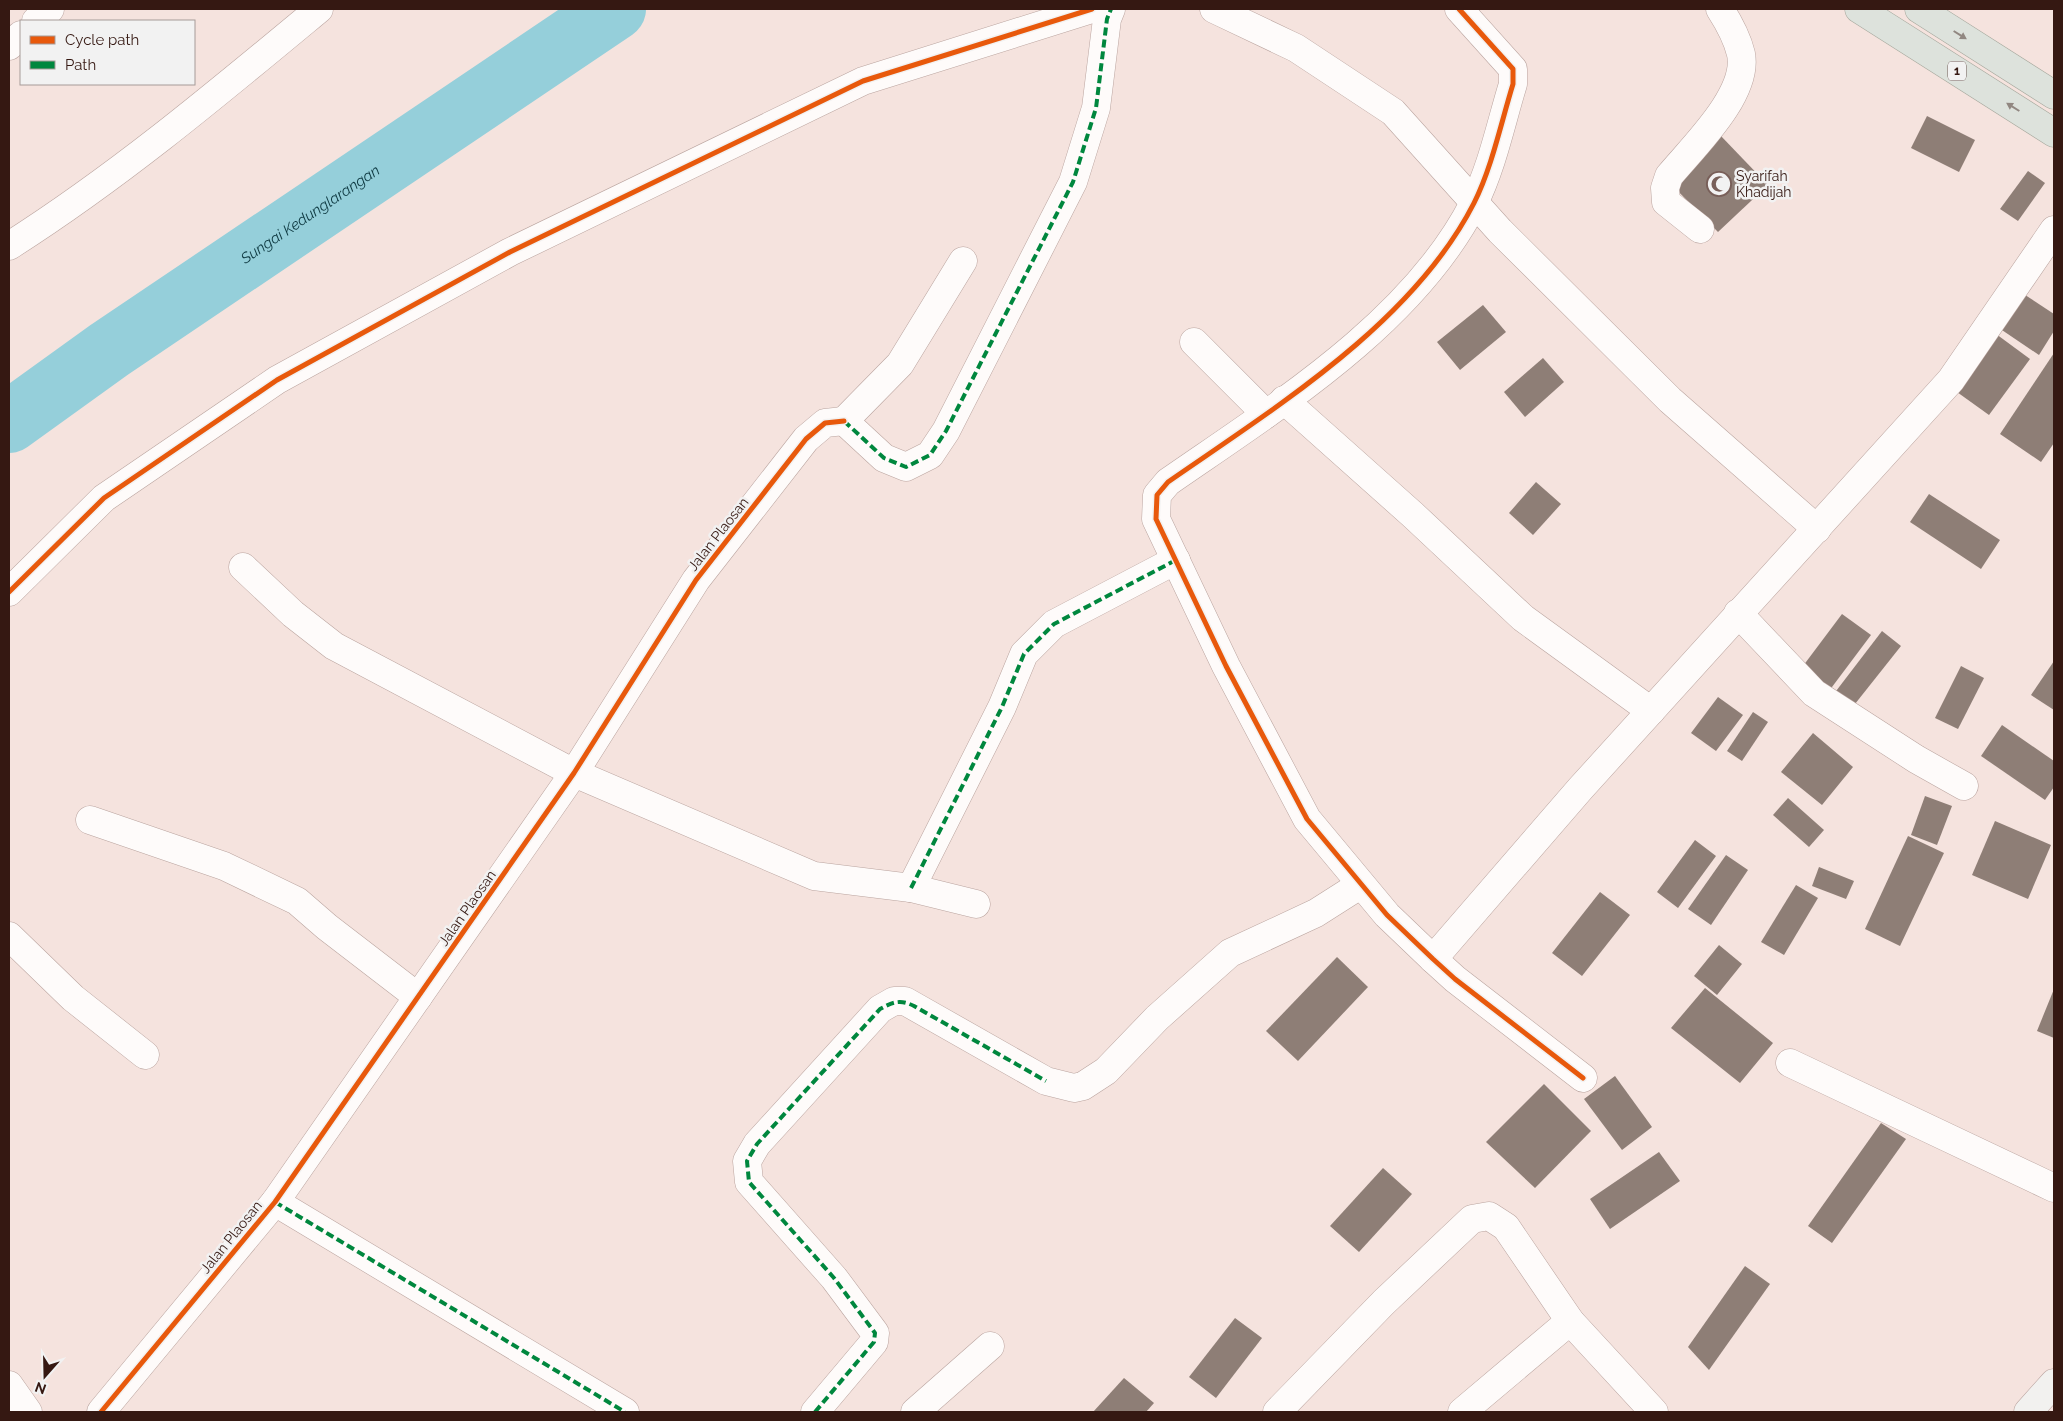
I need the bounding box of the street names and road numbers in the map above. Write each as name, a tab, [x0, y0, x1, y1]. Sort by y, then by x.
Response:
road number: 1	[1948, 61, 1966, 80]
street label: Jalan Plaosan	[684, 494, 752, 574]
street label: Jalan Plaosan	[435, 867, 499, 949]
street label: Jalan Plaosan	[197, 1198, 265, 1276]

